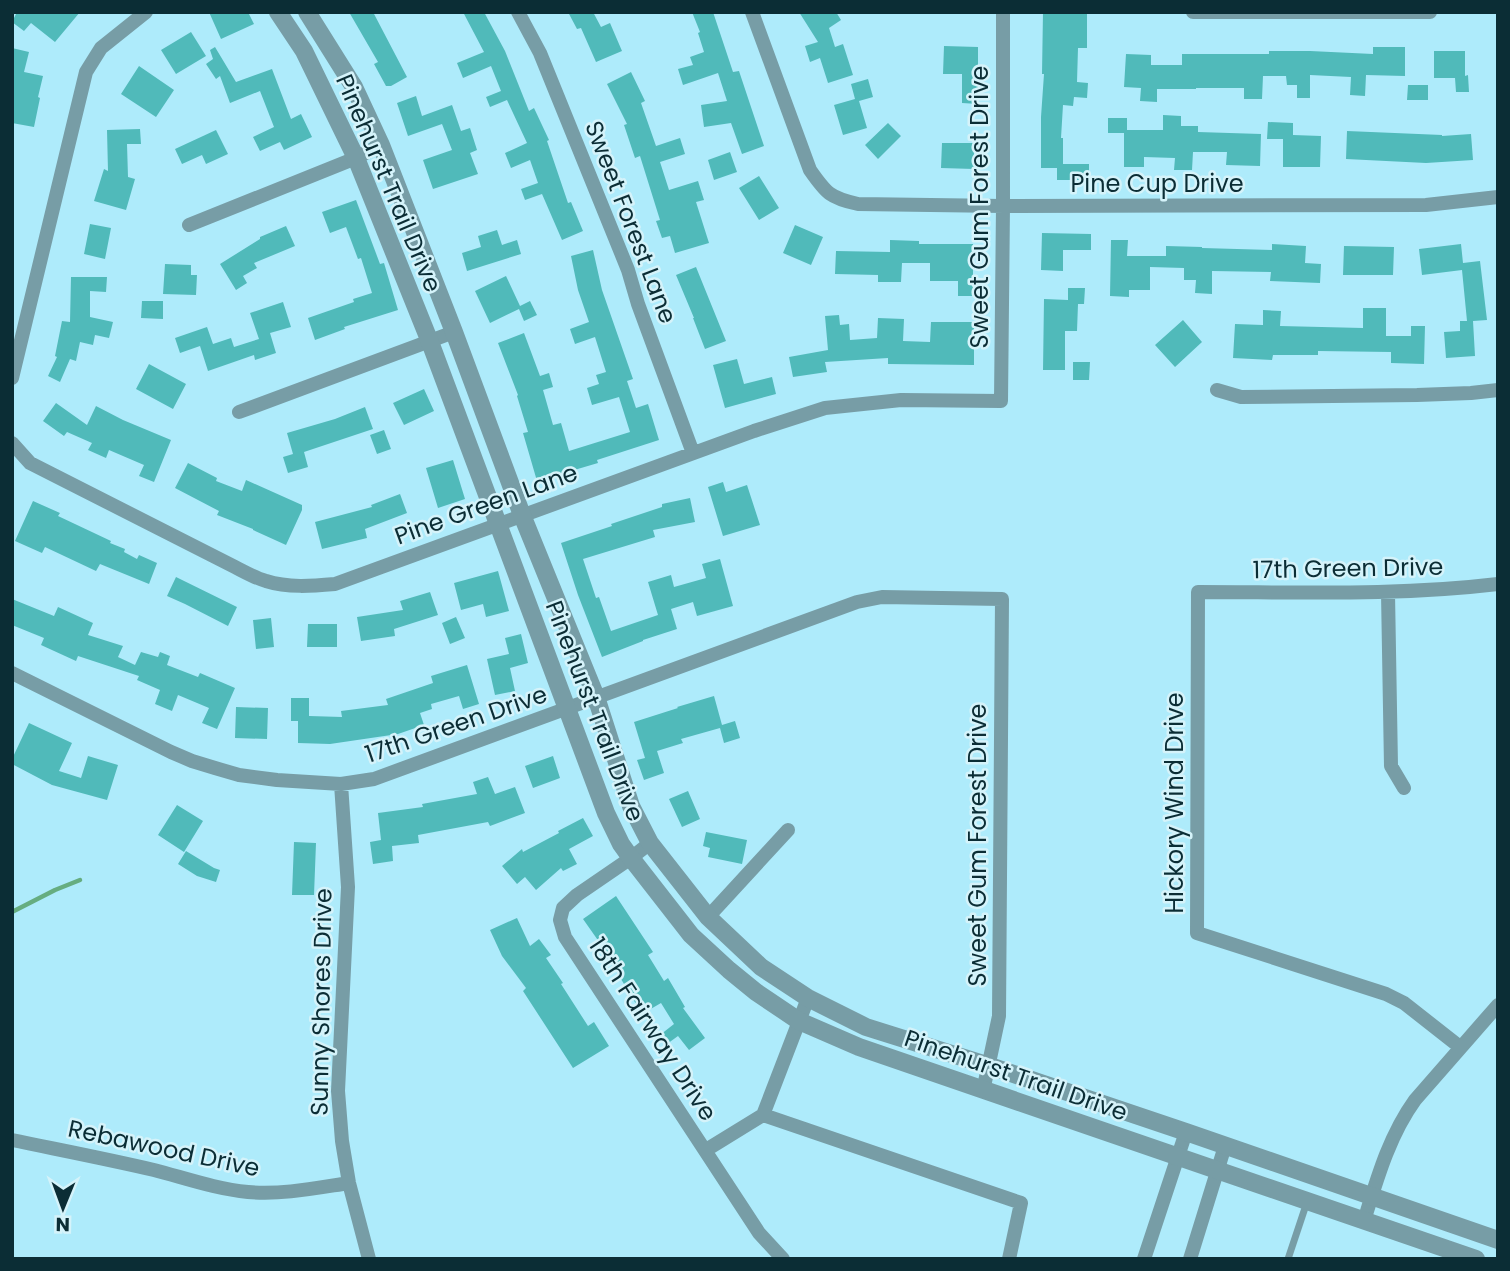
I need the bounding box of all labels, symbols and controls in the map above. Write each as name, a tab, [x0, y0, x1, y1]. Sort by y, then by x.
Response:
street label: Sweet Gum Forest Drive	[963, 66, 996, 348]
street label: Pinehurst Trail Drive	[328, 69, 450, 297]
street label: Sweet Forest Lane	[577, 116, 685, 328]
street label: Pine Cup Drive	[1070, 167, 1244, 200]
street label: Pine Green Lane	[390, 456, 582, 552]
street label: 17th Green Drive	[1252, 550, 1444, 586]
street label: Pinehurst Trail Drive	[538, 596, 652, 826]
street label: 17th Green Drive	[361, 677, 551, 771]
street label: Hickory Wind Drive	[1158, 692, 1191, 914]
street label: Sweet Gum Forest Drive	[961, 704, 994, 986]
street label: Sunny Shores Drive	[303, 888, 339, 1116]
street label: 18th Fairway Drive	[581, 931, 725, 1127]
street label: Pinehurst Trail Drive	[900, 1021, 1132, 1129]
street label: Rebawood Drive	[65, 1112, 263, 1184]
north arrow	[28, 1173, 98, 1243]
text: N	[55, 1211, 70, 1238]

